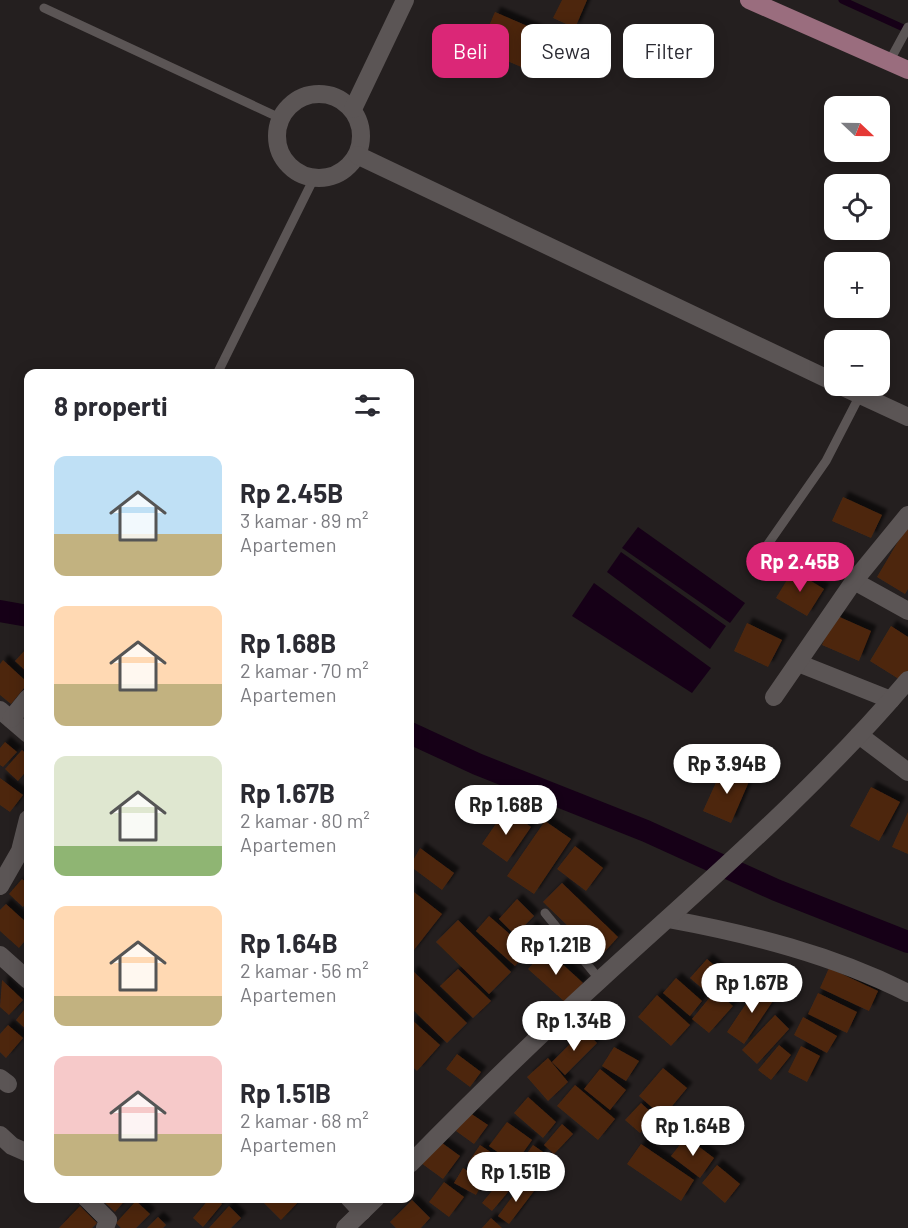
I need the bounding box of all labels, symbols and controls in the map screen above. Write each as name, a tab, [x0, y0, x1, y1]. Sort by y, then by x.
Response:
chip: Beli	[432, 24, 509, 78]
chip: Sewa	[521, 24, 611, 78]
chip: Filter	[623, 24, 714, 78]
north arrow	[824, 96, 890, 162]
map controls	[824, 96, 890, 396]
button: locate	[824, 174, 890, 240]
button: +	[824, 252, 890, 318]
button: −	[824, 330, 890, 396]
icon: filters	[351, 389, 384, 422]
text: 8 properti	[54, 390, 168, 421]
text: Rp 2.45B	[240, 477, 343, 508]
icon: home	[102, 480, 174, 552]
text: 3 kamar · 89 m²	[240, 508, 369, 532]
text: Apartemen	[240, 532, 336, 556]
pin: Rp 2.45B	[738, 542, 862, 593]
text: Rp 2.45B	[760, 549, 840, 573]
text: Rp 1.68B	[240, 627, 336, 658]
icon: home	[102, 630, 174, 702]
text: 2 kamar · 70 m²	[240, 658, 369, 682]
text: Apartemen	[240, 682, 336, 706]
pin: Rp 3.94B	[665, 744, 789, 795]
text: Rp 3.94B	[688, 751, 766, 775]
text: Rp 1.67B	[240, 777, 335, 808]
icon: home	[102, 780, 174, 852]
pin: Rp 1.68B	[444, 785, 568, 836]
text: Rp 1.68B	[469, 792, 543, 816]
text: 2 kamar · 80 m²	[240, 808, 370, 832]
text: Apartemen	[240, 832, 336, 856]
pin: Rp 1.21B	[494, 925, 618, 976]
text: Rp 1.64B	[240, 927, 338, 958]
icon: home	[102, 930, 174, 1002]
text: Rp 1.21B	[521, 932, 591, 956]
text: 2 kamar · 56 m²	[240, 958, 369, 982]
pin: Rp 1.67B	[690, 963, 814, 1014]
text: Rp 1.67B	[715, 970, 789, 994]
text: Apartemen	[240, 982, 336, 1006]
pin: Rp 1.34B	[512, 1001, 636, 1052]
text: Rp 1.34B	[536, 1008, 612, 1032]
text: Rp 1.51B	[240, 1077, 331, 1108]
icon: home	[102, 1080, 174, 1152]
pin: Rp 1.64B	[631, 1106, 755, 1157]
text: 2 kamar · 68 m²	[240, 1108, 369, 1132]
text: Rp 1.64B	[655, 1113, 731, 1137]
text: Apartemen	[240, 1132, 336, 1156]
pin: Rp 1.51B	[454, 1152, 578, 1203]
text: Rp 1.51B	[481, 1159, 551, 1183]

